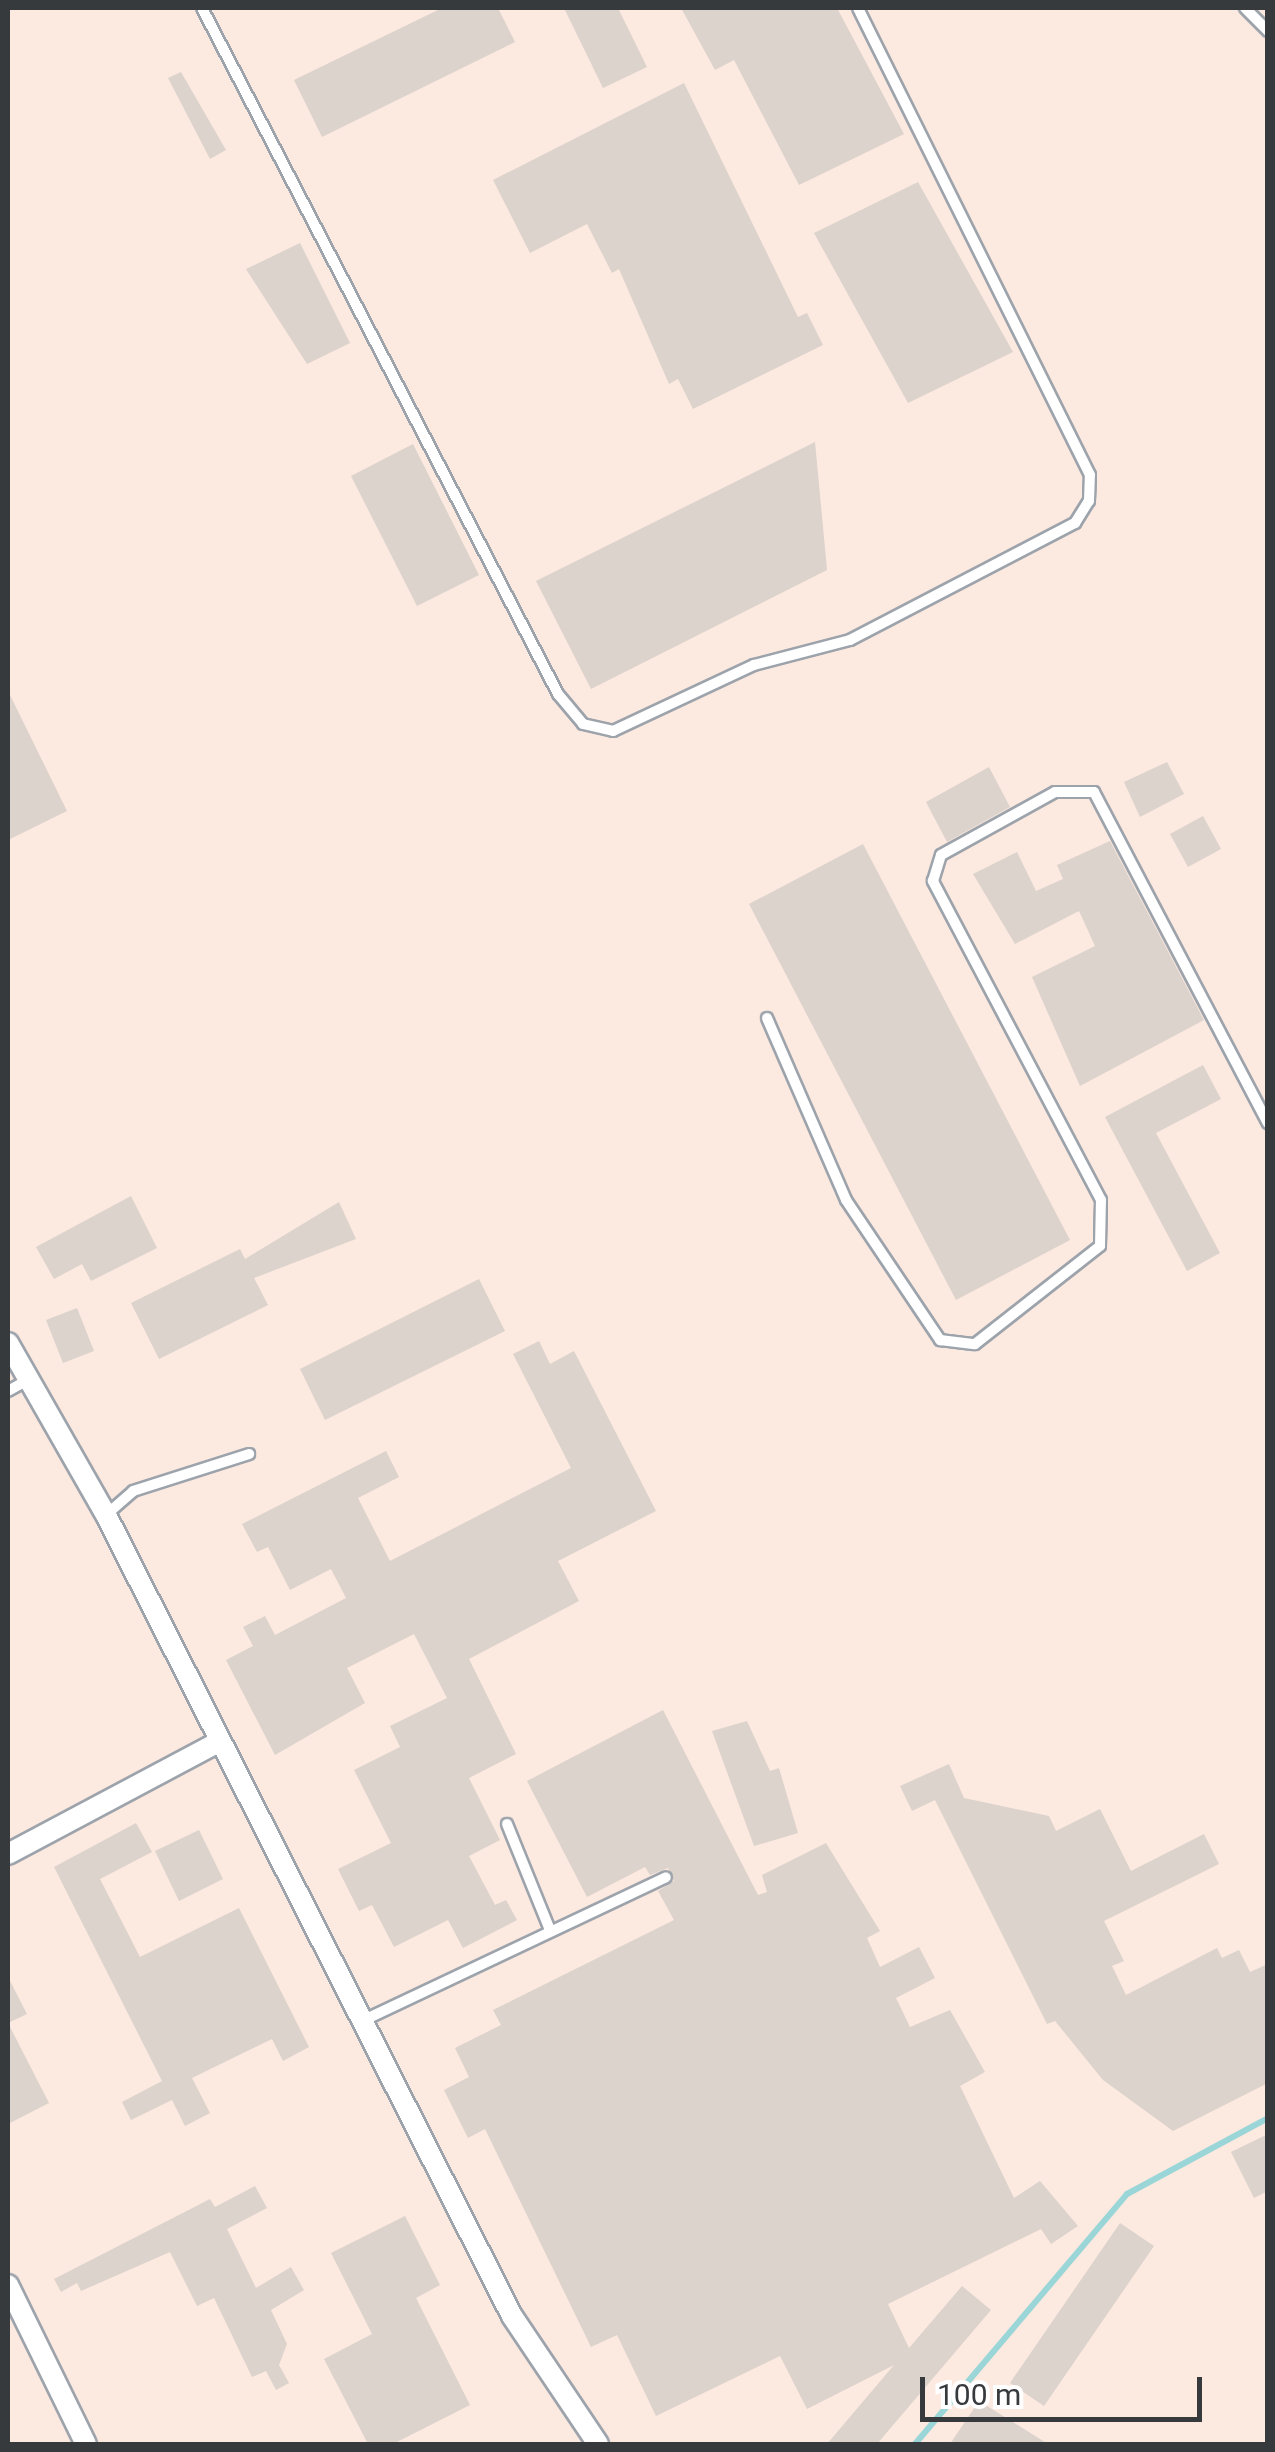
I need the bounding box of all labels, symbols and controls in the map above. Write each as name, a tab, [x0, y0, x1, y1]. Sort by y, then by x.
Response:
scale bar	[925, 2357, 1208, 2419]
text: 100 m	[937, 2377, 1021, 2412]

